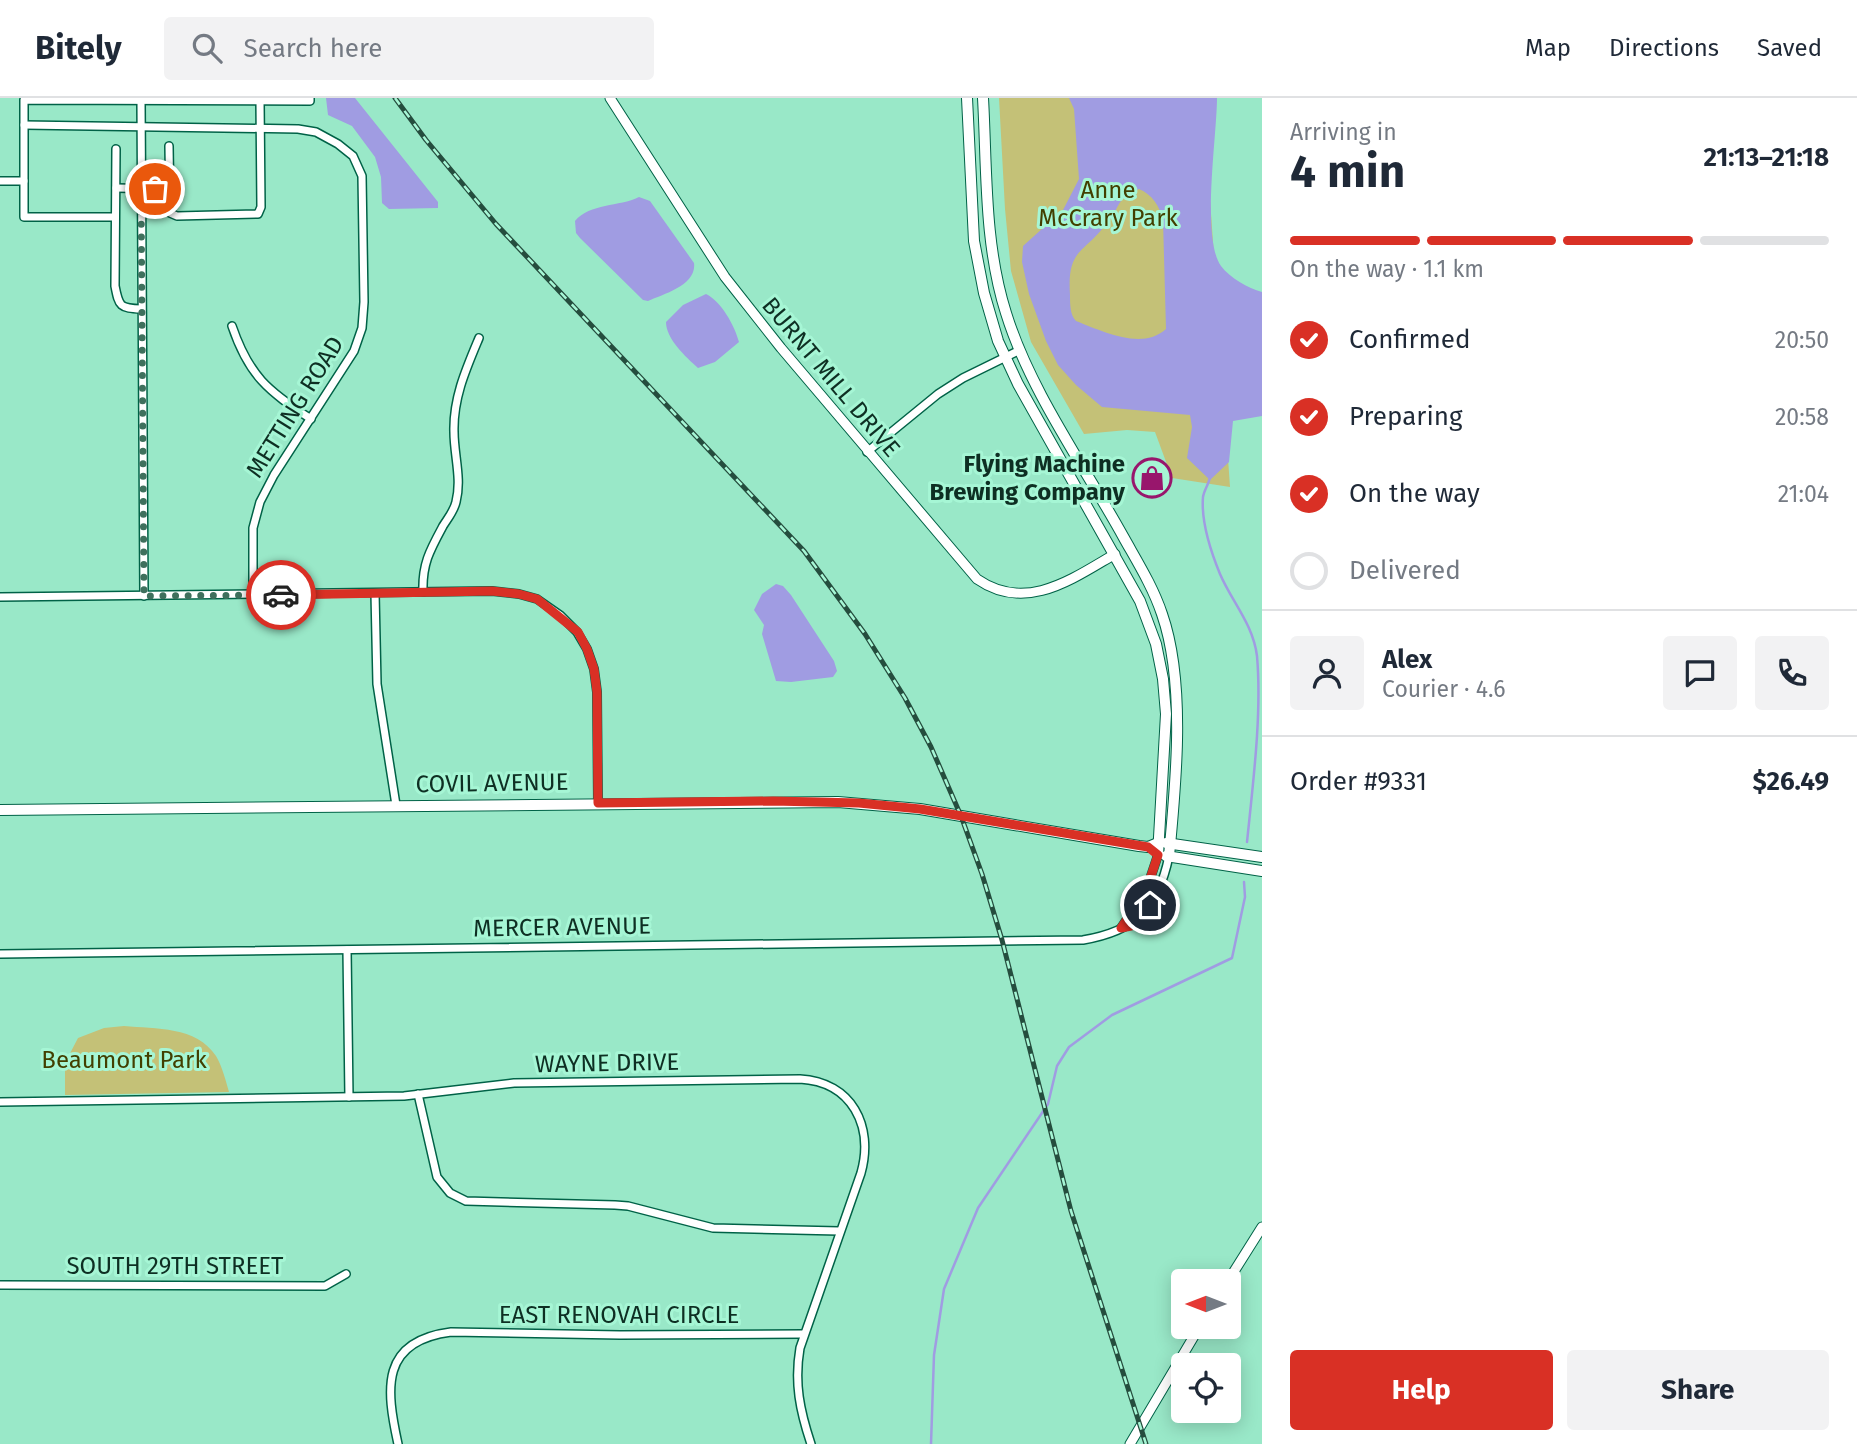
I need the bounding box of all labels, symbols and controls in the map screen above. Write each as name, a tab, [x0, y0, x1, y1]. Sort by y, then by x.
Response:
search box	[164, 17, 654, 80]
text: Bitely	[35, 28, 122, 68]
icon: search	[188, 29, 226, 67]
text: Search here	[244, 33, 382, 64]
text: Map	[1525, 34, 1571, 62]
text: Directions	[1609, 34, 1719, 62]
text: Saved	[1757, 34, 1822, 62]
text: Arriving in	[1290, 118, 1397, 146]
text: 21:13–21:18	[1703, 142, 1829, 173]
text: 4 min	[1290, 144, 1405, 199]
pin	[125, 159, 185, 219]
icon: bag	[136, 170, 174, 208]
park label: Anne McCrary Park	[1038, 176, 1178, 232]
text: On the way · 1.1 km	[1290, 255, 1484, 283]
street label: BURNT MILL DRIVE	[756, 292, 906, 462]
icon: check	[1290, 321, 1328, 359]
text: Confirmed	[1349, 324, 1470, 355]
text: 20:50	[1775, 326, 1829, 354]
street label: METTING ROAD	[240, 331, 350, 483]
icon: check	[1290, 398, 1328, 436]
text: Preparing	[1349, 401, 1462, 432]
text: 20:58	[1775, 403, 1829, 431]
place label: Flying Machine Brewing Company	[930, 450, 1126, 506]
shop icon: Flying Machine Brewing Company	[1131, 457, 1173, 499]
icon: check	[1290, 475, 1328, 513]
text: On the way	[1349, 478, 1480, 509]
text: 21:04	[1778, 480, 1829, 508]
text: Delivered	[1349, 555, 1461, 586]
courier	[246, 560, 316, 630]
icon: car	[262, 576, 300, 614]
button: person	[1290, 636, 1364, 710]
button: chat	[1663, 636, 1737, 710]
button: phone	[1755, 636, 1829, 710]
text: Alex	[1382, 644, 1432, 675]
text: Courier · 4.6	[1382, 675, 1506, 703]
text: Order #9331	[1290, 766, 1427, 797]
text: $26.49	[1752, 766, 1829, 797]
street label: COVIL AVENUE	[415, 768, 569, 798]
pin	[1120, 875, 1180, 935]
icon: home	[1131, 886, 1169, 924]
street label: MERCER AVENUE	[473, 911, 651, 943]
park label: Beaumont Park	[41, 1046, 207, 1074]
street label: WAYNE DRIVE	[535, 1048, 679, 1078]
street label: SOUTH 29TH STREET	[66, 1252, 284, 1280]
north arrow	[1171, 1269, 1241, 1339]
map controls	[1171, 1269, 1241, 1423]
street label: EAST RENOVAH CIRCLE	[499, 1301, 739, 1329]
button: Help	[1290, 1350, 1553, 1430]
button: Share	[1567, 1350, 1829, 1430]
button: locate	[1171, 1353, 1241, 1423]

